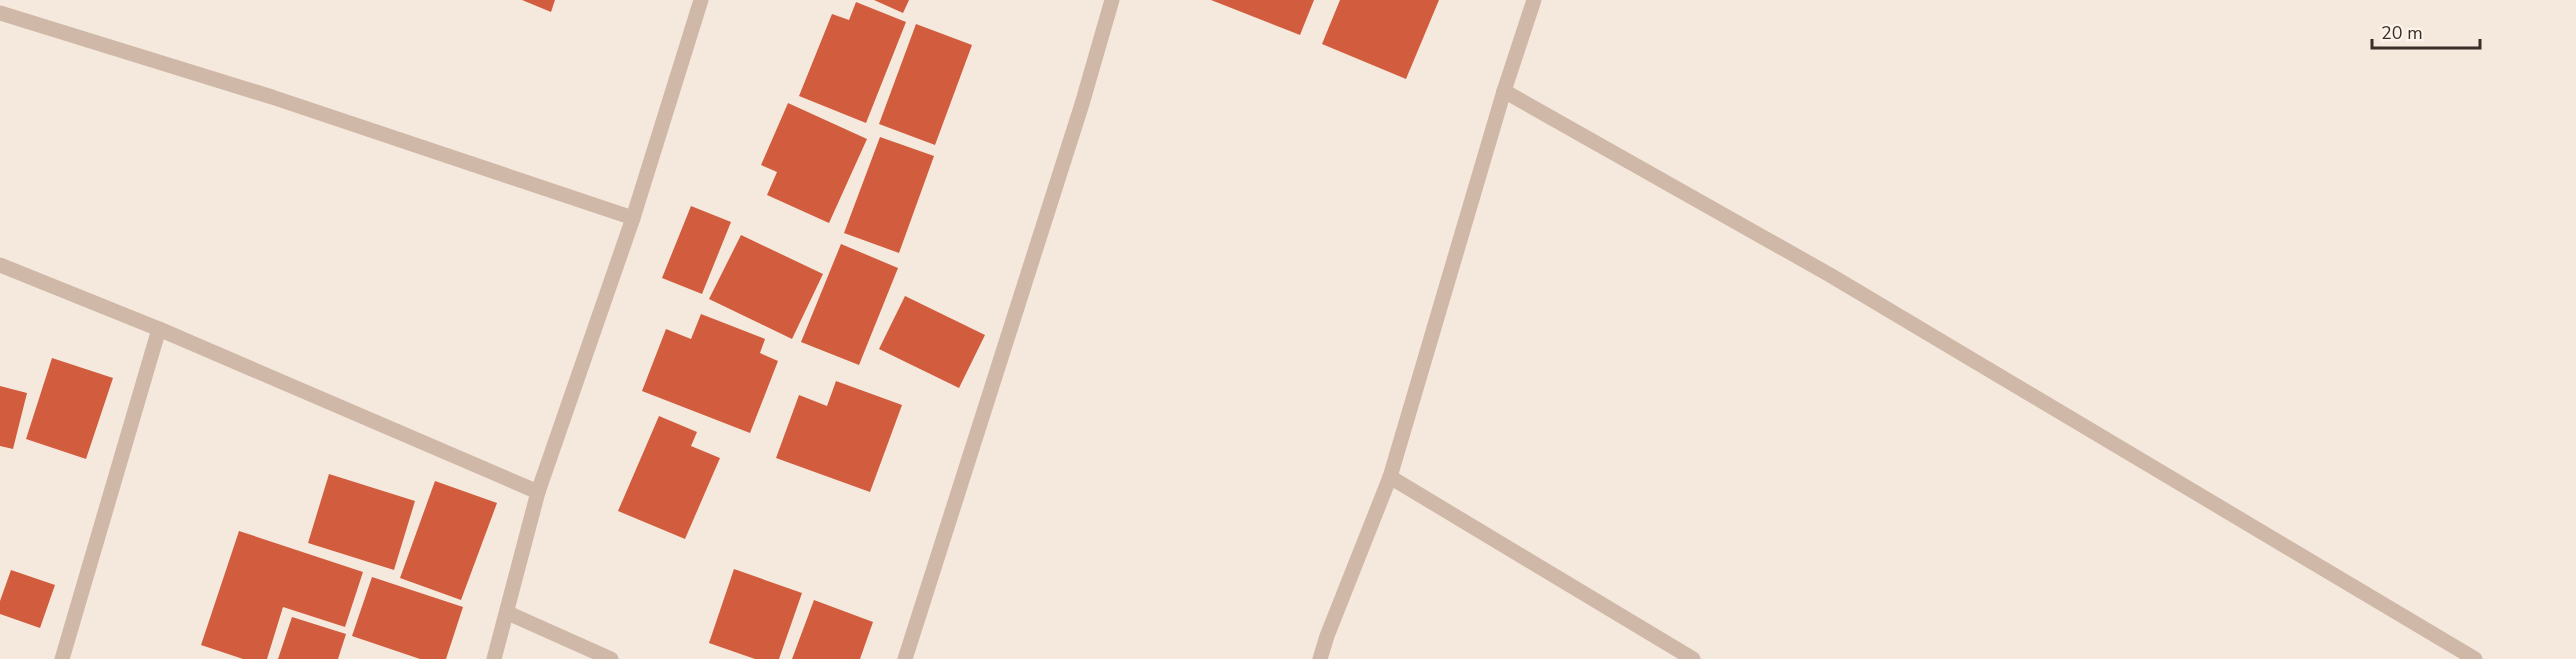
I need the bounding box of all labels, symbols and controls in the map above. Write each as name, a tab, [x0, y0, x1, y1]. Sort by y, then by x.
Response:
scale bar	[2372, 12, 2480, 50]
text: 20 m	[2381, 21, 2423, 45]

